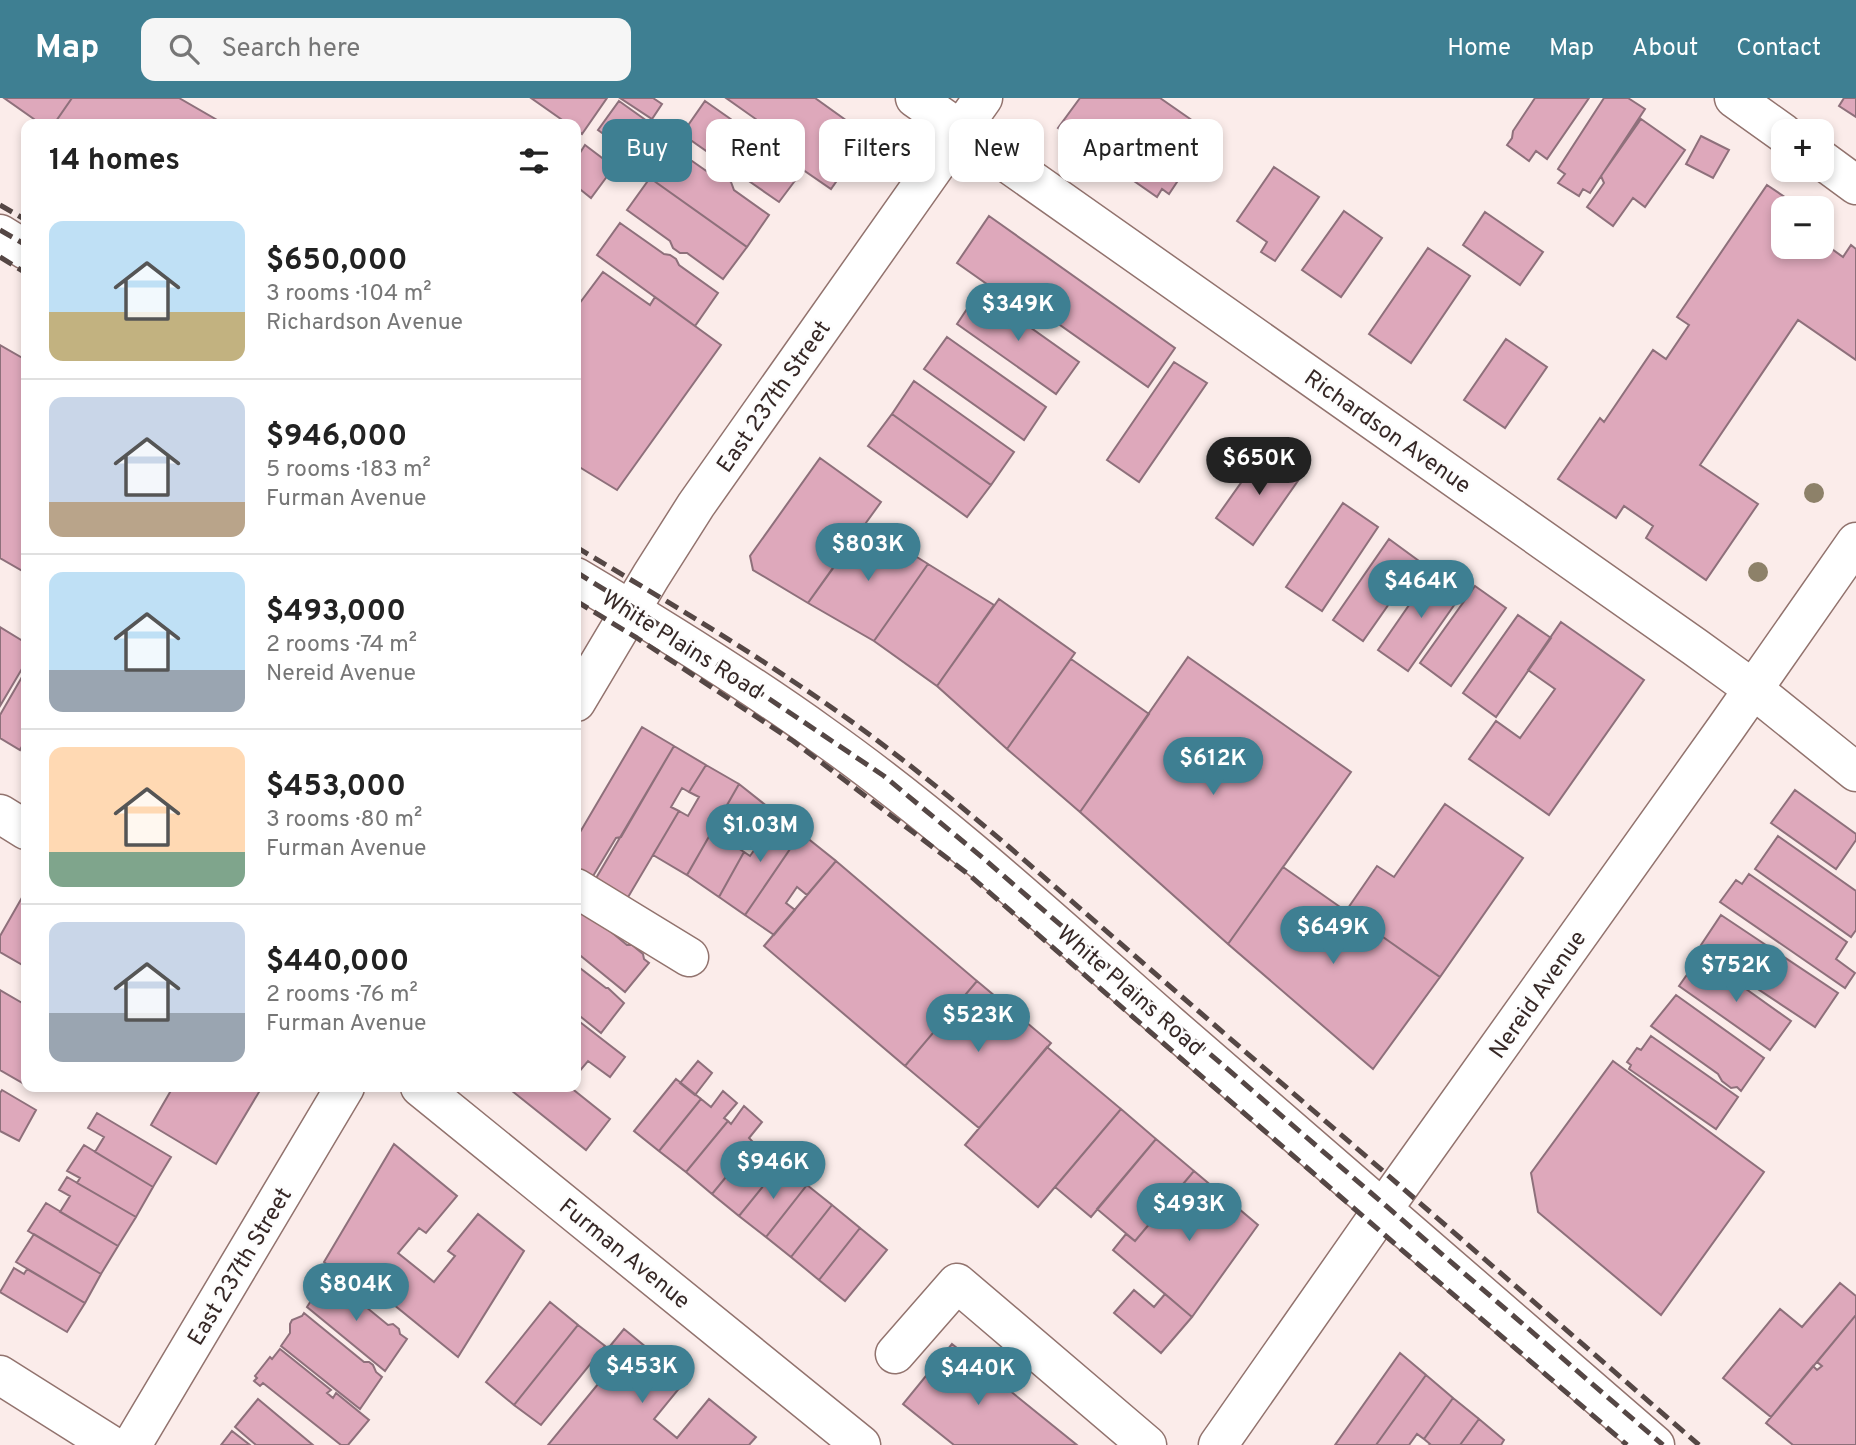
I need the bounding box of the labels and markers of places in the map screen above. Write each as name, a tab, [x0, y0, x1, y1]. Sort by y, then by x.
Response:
pin: $349K	[969, 284, 1067, 343]
pin: $650K	[1210, 438, 1308, 497]
pin: $803K	[819, 524, 917, 583]
pin: $464K	[1372, 560, 1470, 620]
pin: $612K	[1164, 738, 1262, 797]
pin: $1.03M	[703, 804, 817, 864]
pin: $649K	[1284, 906, 1382, 966]
pin: $752K	[1687, 944, 1785, 1004]
pin: $523K	[929, 995, 1027, 1054]
pin: $946K	[724, 1142, 822, 1201]
pin: $493K	[1140, 1184, 1238, 1243]
pin: $804K	[307, 1264, 405, 1323]
pin: $453K	[593, 1346, 691, 1405]
pin: $440K	[929, 1348, 1027, 1407]

